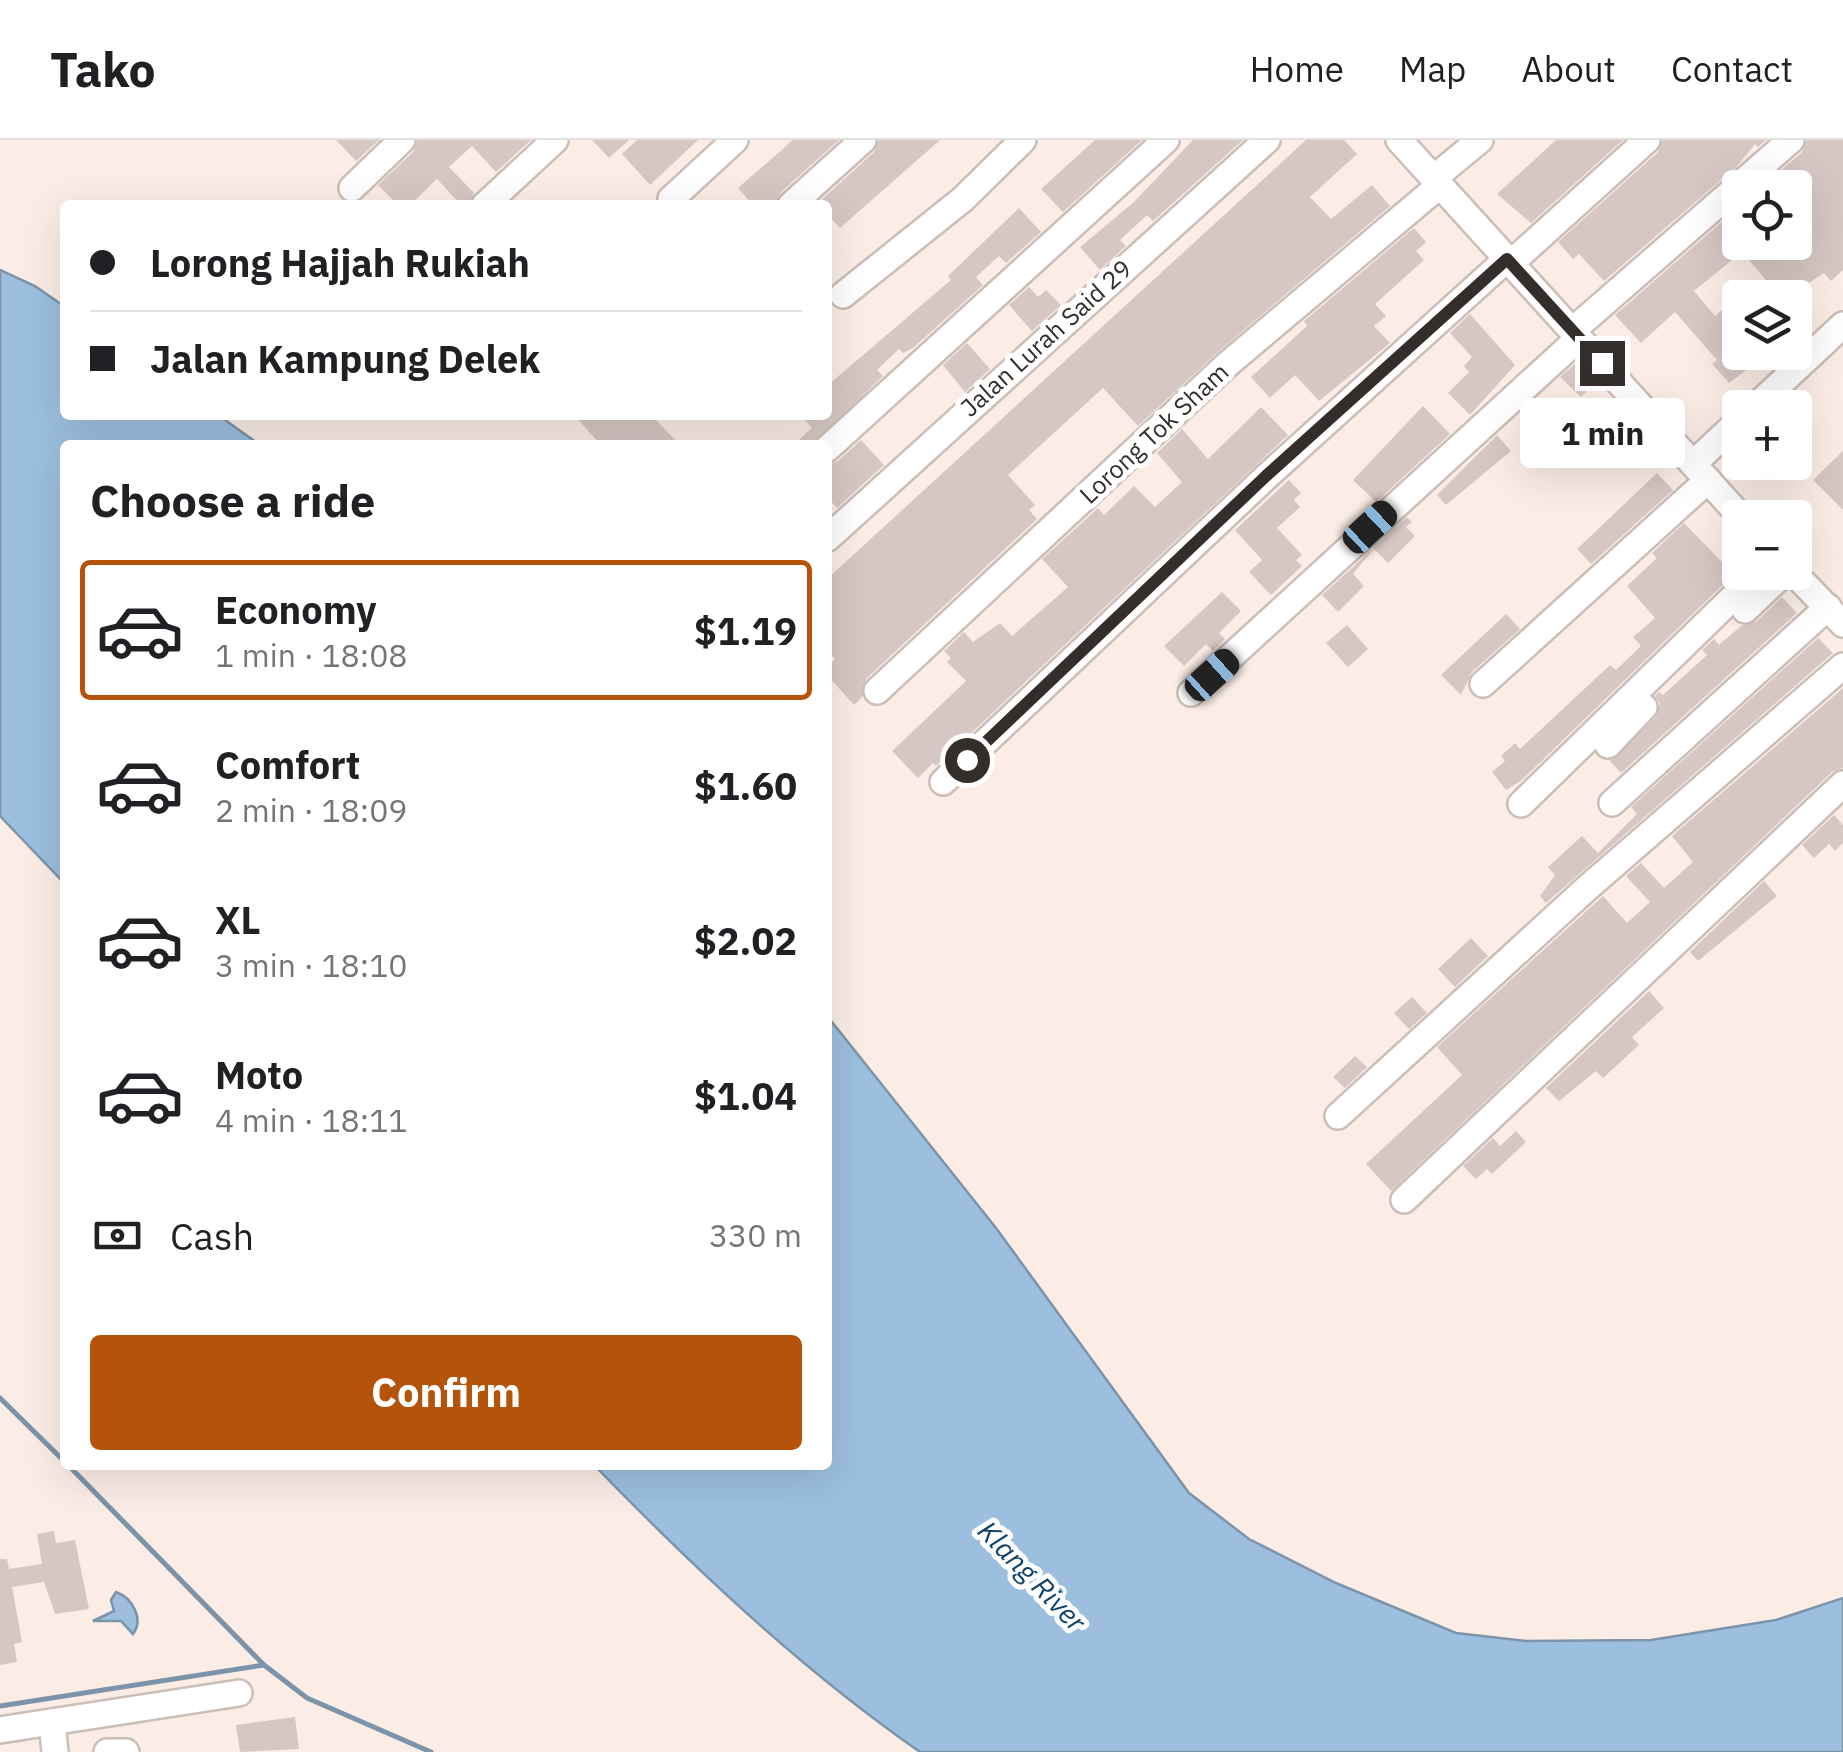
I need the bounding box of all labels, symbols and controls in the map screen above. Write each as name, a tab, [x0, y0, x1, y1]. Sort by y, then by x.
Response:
text: Tako	[50, 38, 155, 100]
text: Home	[1250, 46, 1344, 92]
text: Map	[1399, 46, 1466, 92]
text: About	[1521, 46, 1616, 92]
text: Contact	[1671, 46, 1793, 92]
map controls	[1722, 170, 1812, 590]
button: locate	[1722, 170, 1812, 260]
text: Lorong Hajjah Rukiah	[150, 238, 530, 287]
street label: Jalan Lurah Said 29	[953, 252, 1138, 423]
button: layers	[1722, 280, 1812, 370]
text: Jalan Kampung Delek	[150, 334, 540, 383]
route end	[1580, 341, 1625, 386]
street label: Lorong Tok Sham	[1072, 355, 1235, 510]
button: +	[1722, 390, 1812, 480]
callout: 1 min	[1520, 398, 1684, 468]
text: 1 min	[1561, 412, 1644, 454]
text: Choose a ride	[90, 471, 375, 529]
car	[1338, 496, 1402, 558]
button: −	[1722, 500, 1812, 590]
icon: car	[95, 585, 185, 675]
text: Economy	[215, 585, 377, 634]
text: $1.19	[694, 606, 797, 655]
text: 1 min · 18:08	[215, 634, 408, 676]
car	[1180, 644, 1244, 706]
route start	[945, 738, 990, 783]
icon: car	[95, 740, 185, 830]
text: Comfort	[215, 740, 360, 789]
text: $1.60	[694, 761, 797, 810]
text: 2 min · 18:09	[215, 789, 408, 831]
icon: car	[95, 895, 185, 985]
text: XL	[215, 895, 261, 944]
text: $2.02	[694, 916, 797, 965]
text: 3 min · 18:10	[215, 944, 408, 986]
icon: car	[95, 1050, 185, 1140]
text: Moto	[215, 1050, 303, 1099]
text: $1.04	[694, 1071, 797, 1120]
text: 4 min · 18:11	[215, 1099, 408, 1141]
icon: cash	[90, 1208, 145, 1263]
text: Cash	[170, 1211, 254, 1260]
text: 330 m	[709, 1214, 802, 1256]
button: Confirm	[90, 1335, 802, 1450]
water label: Klang River	[970, 1512, 1095, 1640]

